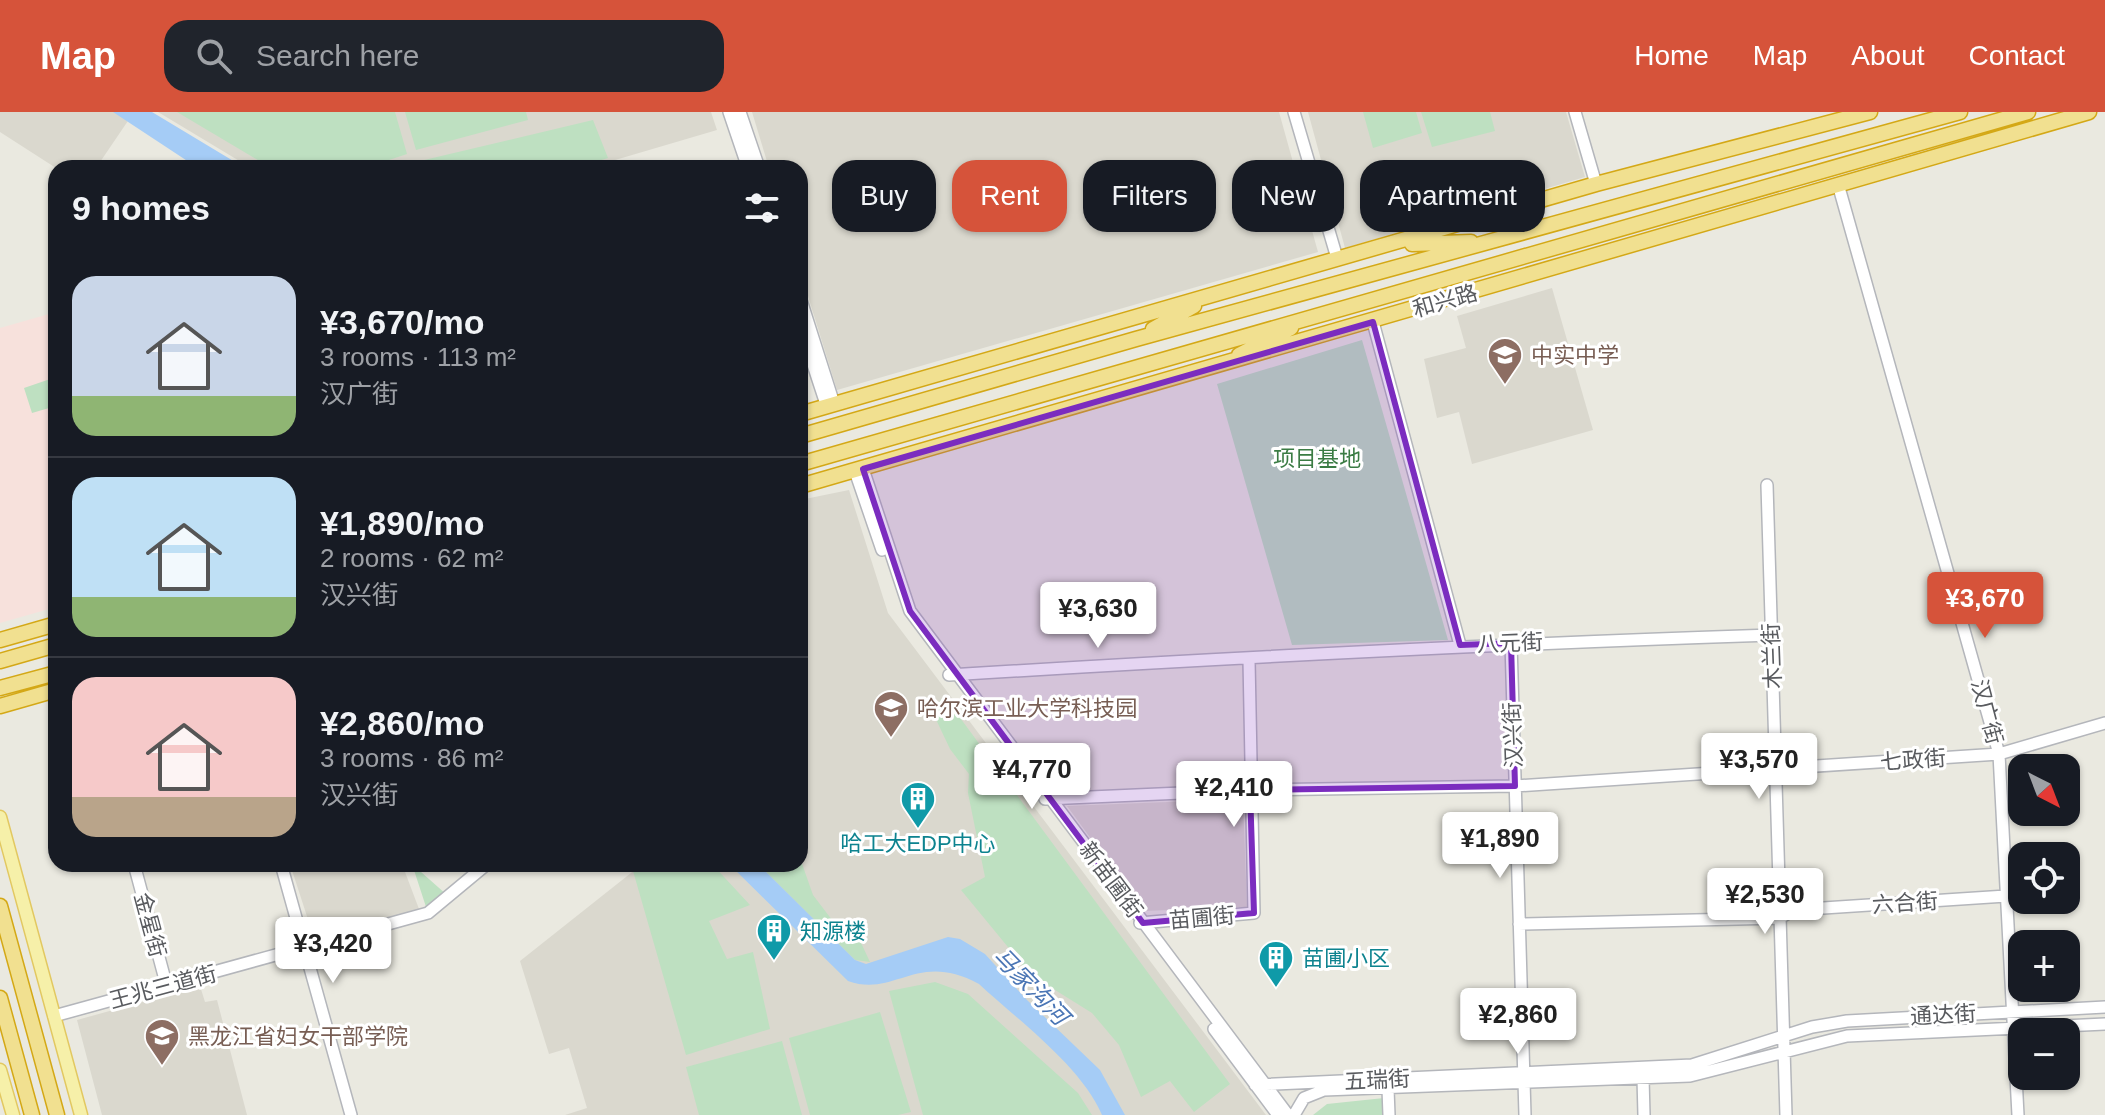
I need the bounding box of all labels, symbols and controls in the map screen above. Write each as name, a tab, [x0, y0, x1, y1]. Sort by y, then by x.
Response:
search box	[164, 20, 724, 92]
icon: search	[192, 34, 236, 78]
text: Map	[40, 35, 116, 77]
text: Search here	[256, 39, 419, 72]
text: Home	[1634, 40, 1709, 71]
text: Map	[1753, 40, 1807, 71]
text: About	[1851, 40, 1925, 71]
text: Contact	[1969, 40, 2065, 71]
chip: Buy	[832, 160, 936, 232]
chip: Rent	[952, 160, 1067, 232]
chip: Filters	[1083, 160, 1216, 232]
chip: New	[1232, 160, 1344, 232]
chip: Apartment	[1360, 160, 1545, 232]
icon: filters	[740, 186, 784, 230]
text: 9 homes	[72, 189, 210, 227]
street label: 和兴路	[1410, 280, 1480, 322]
text: ¥3,670/mo	[320, 303, 484, 341]
icon: home	[136, 308, 232, 404]
school or university icon: 中实中学	[1486, 336, 1524, 386]
text: 3 rooms · 113 m²	[320, 342, 516, 372]
place label: 中实中学	[1531, 343, 1619, 368]
text: 汉广街	[320, 379, 398, 409]
park label: 项目基地	[1273, 446, 1361, 471]
text: ¥1,890/mo	[320, 504, 484, 542]
icon: home	[136, 509, 232, 605]
text: 2 rooms · 62 m²	[320, 543, 504, 573]
pin: ¥3,670	[1920, 572, 2050, 640]
text: 汉兴街	[320, 580, 398, 610]
pin: ¥3,630	[1033, 582, 1163, 650]
text: ¥3,670	[1945, 583, 2025, 613]
text: ¥3,630	[1058, 593, 1138, 623]
street label: 木兰街	[1758, 623, 1786, 689]
street label: 八元街	[1477, 629, 1543, 657]
street label: 汉广街	[1966, 677, 2008, 747]
school or university icon: 哈尔滨工业大学科技园	[872, 689, 910, 739]
place label: 哈尔滨工业大学科技园	[917, 696, 1137, 721]
street label: 汉兴街	[1499, 702, 1527, 768]
text: ¥2,860/mo	[320, 704, 484, 742]
icon: home	[136, 709, 232, 805]
pin: ¥3,570	[1694, 733, 1824, 801]
text: 3 rooms · 86 m²	[320, 743, 504, 773]
pin: ¥4,770	[967, 743, 1097, 811]
text: ¥3,570	[1719, 744, 1799, 774]
street label: 七政街	[1879, 745, 1947, 775]
text: ¥4,770	[992, 754, 1072, 784]
north arrow	[2008, 754, 2080, 826]
map controls	[2008, 754, 2080, 1090]
pin: ¥2,410	[1169, 761, 1299, 829]
text: ¥2,410	[1194, 772, 1274, 802]
text: 汉兴街	[320, 780, 398, 810]
building icon: 哈工大EDP中心	[899, 780, 937, 830]
pin: ¥1,890	[1435, 812, 1565, 880]
text: ¥1,890	[1460, 823, 1540, 853]
place label: 哈工大EDP中心	[840, 831, 996, 856]
street label: 新苗圃街	[1075, 837, 1147, 923]
button: locate	[2008, 842, 2080, 914]
pin: ¥2,530	[1700, 868, 1830, 936]
text: ¥2,530	[1725, 879, 1805, 909]
street label: 六合街	[1871, 888, 1939, 918]
street label: 金星街	[129, 890, 171, 960]
street label: 苗圃街	[1168, 903, 1236, 933]
building icon: 知源楼	[755, 912, 793, 962]
pin: ¥3,420	[268, 917, 398, 985]
place label: 知源楼	[800, 919, 866, 944]
text: ¥3,420	[293, 928, 373, 958]
button: +	[2008, 930, 2080, 1002]
building icon: 苗圃小区	[1257, 939, 1295, 989]
water label: 马家沟河	[988, 942, 1077, 1033]
place label: 苗圃小区	[1302, 946, 1390, 971]
street label: 王兆三道街	[107, 961, 219, 1013]
pin: ¥2,860	[1453, 988, 1583, 1056]
text: ¥2,860	[1478, 999, 1558, 1029]
street label: 通达街	[1909, 1001, 1977, 1029]
school or university icon: 黑龙江省妇女干部学院	[143, 1017, 181, 1067]
button: −	[2008, 1018, 2080, 1090]
place label: 黑龙江省妇女干部学院	[188, 1024, 408, 1049]
street label: 五瑞街	[1343, 1066, 1411, 1094]

